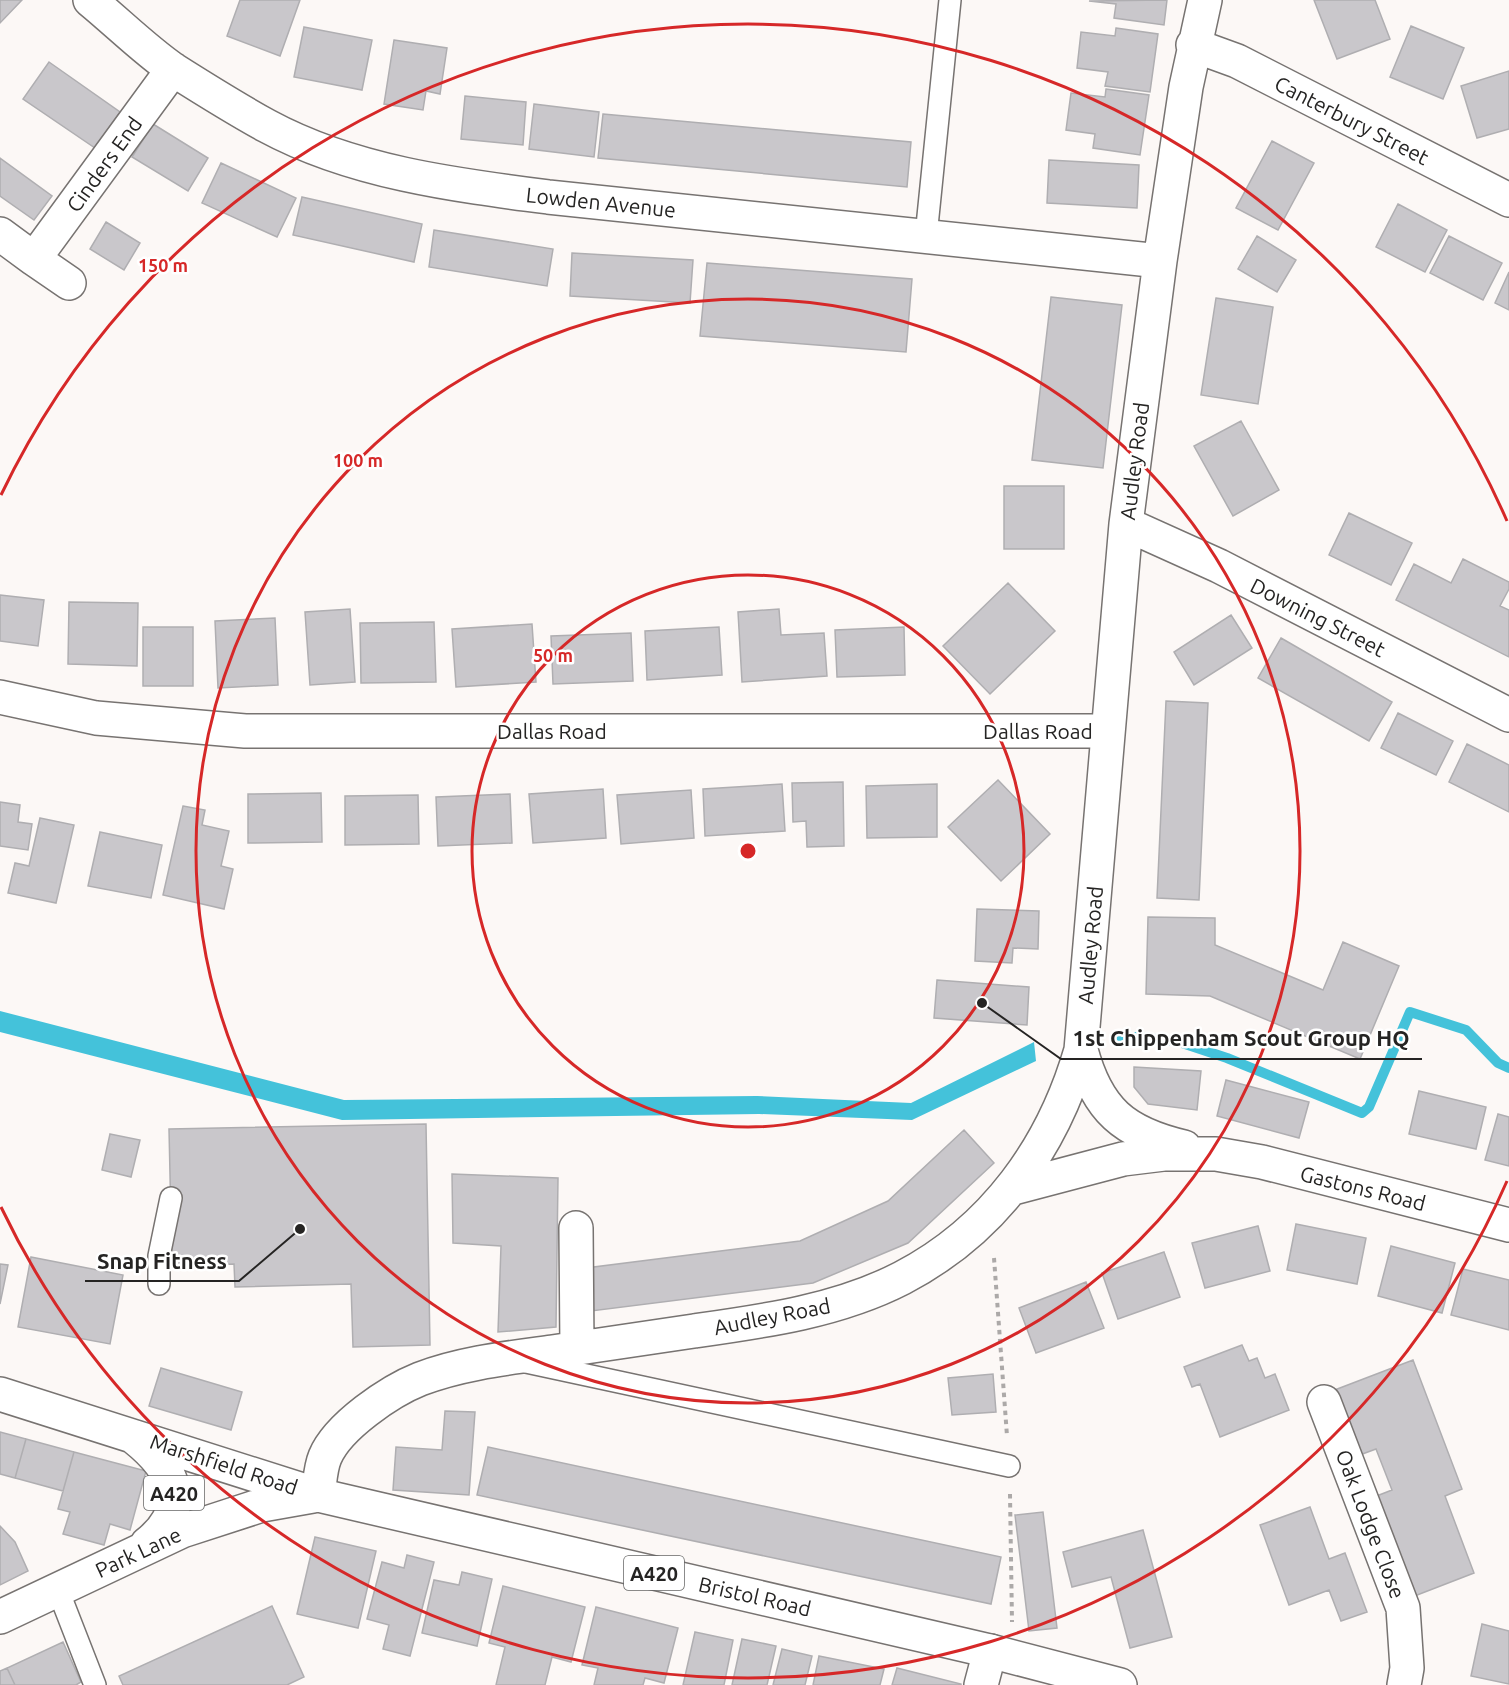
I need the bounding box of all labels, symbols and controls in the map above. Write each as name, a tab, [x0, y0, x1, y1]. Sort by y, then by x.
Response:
street label: Canterbury Street	[1271, 71, 1433, 169]
street label: Cinders End	[61, 112, 147, 216]
street label: Lowden Avenue	[525, 182, 677, 222]
text: 150 m	[138, 255, 188, 275]
street label: Audley Road	[1115, 401, 1153, 521]
text: 100 m	[333, 450, 383, 470]
street label: Downing Street	[1247, 573, 1389, 661]
text: 50 m	[533, 645, 573, 665]
street label: Dallas Road	[497, 719, 607, 743]
street label: Dallas Road	[983, 719, 1093, 743]
centre of rings	[738, 841, 758, 861]
street label: Audley Road	[1073, 885, 1107, 1005]
callout: 1st Chippenham Scout Group HQ	[1061, 1019, 1422, 1059]
text: 1st Chippenham Scout Group HQ	[1073, 1025, 1409, 1050]
street label: Gastons Road	[1298, 1161, 1428, 1215]
callout: Snap Fitness	[85, 1241, 239, 1281]
text: Snap Fitness	[97, 1248, 227, 1273]
street label: Audley Road	[712, 1293, 832, 1339]
street label: Marshfield Road	[147, 1429, 301, 1499]
street label: Oak Lodge Close	[1332, 1446, 1410, 1602]
road number: A420	[144, 1476, 204, 1510]
street label: Park Lane	[91, 1522, 185, 1582]
road number: A420	[624, 1556, 684, 1590]
street label: Bristol Road	[696, 1571, 814, 1621]

